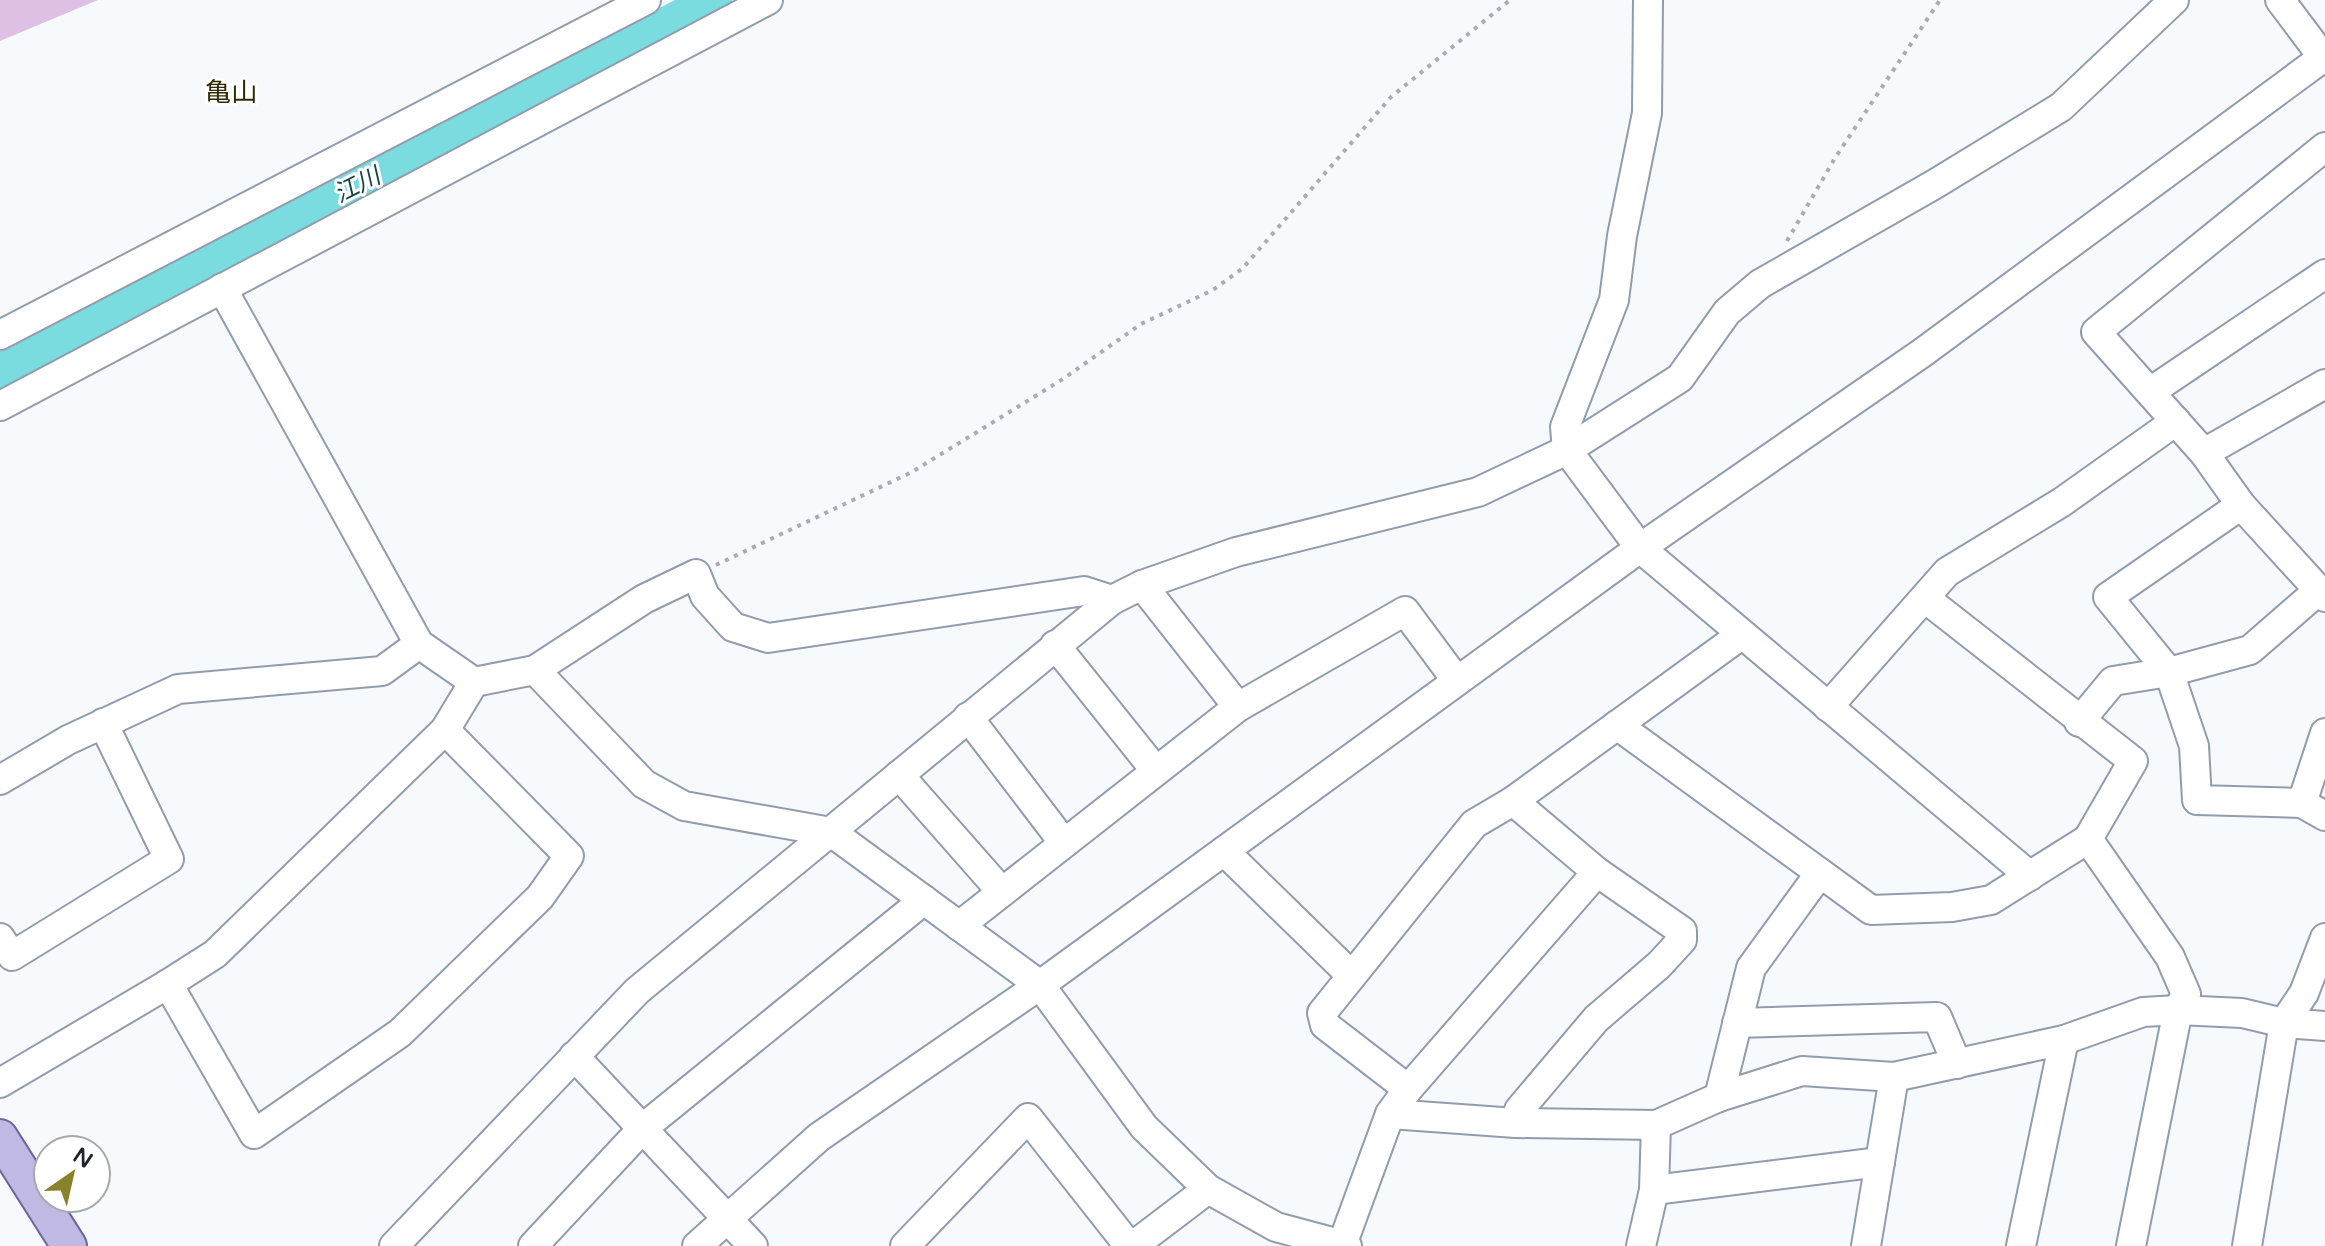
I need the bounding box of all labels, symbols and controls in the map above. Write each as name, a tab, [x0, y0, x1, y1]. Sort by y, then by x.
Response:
district label: 亀山	[205, 77, 257, 108]
water label: 江川	[329, 160, 388, 209]
north arrow	[32, 1134, 112, 1214]
text: N	[68, 1143, 97, 1174]

